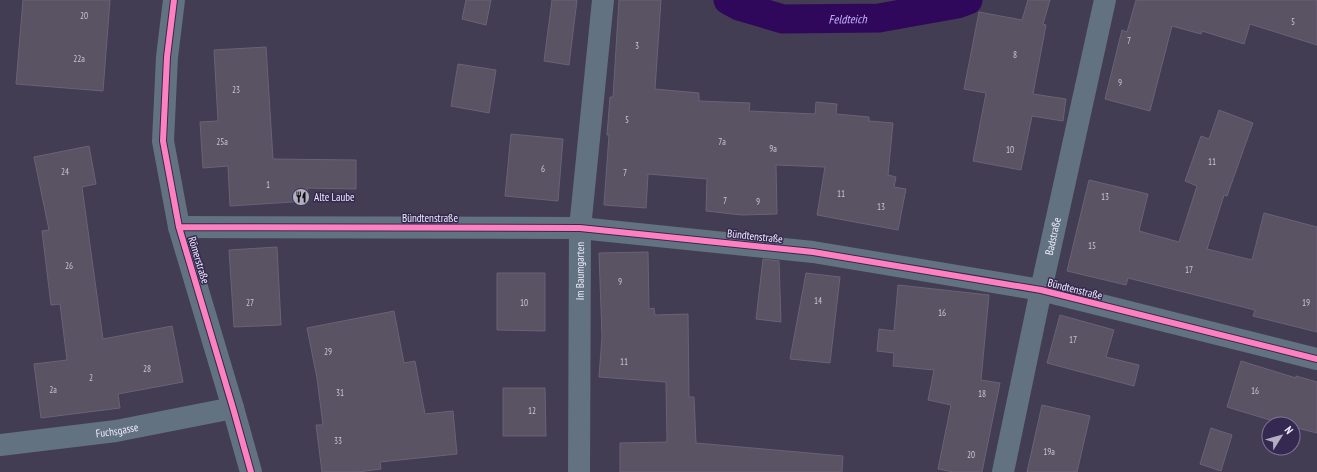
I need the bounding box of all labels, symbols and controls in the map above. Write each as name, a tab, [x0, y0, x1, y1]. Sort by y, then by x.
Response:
house number: 20	[80, 10, 88, 21]
water label: Feldteich	[828, 11, 868, 26]
house number: 5	[1291, 16, 1295, 27]
house number: 7	[1127, 35, 1131, 46]
house number: 3	[635, 40, 639, 51]
house number: 8	[1013, 49, 1017, 60]
house number: 22a	[73, 53, 85, 64]
house number: 9	[1118, 77, 1122, 88]
house number: 23	[232, 84, 240, 95]
house number: 5	[625, 114, 629, 125]
house number: 25a	[216, 136, 228, 147]
house number: 7a	[718, 136, 726, 147]
house number: 9a	[769, 143, 777, 154]
house number: 10	[1006, 144, 1014, 155]
house number: 11	[1208, 156, 1216, 167]
house number: 6	[541, 163, 545, 174]
house number: 24	[61, 166, 69, 177]
house number: 7	[623, 167, 627, 178]
house number: 1	[266, 179, 270, 190]
restaurant icon: Alte Laube	[291, 187, 311, 207]
house number: 11	[837, 188, 845, 199]
place label: Alte Laube	[314, 190, 355, 204]
house number: 13	[1101, 191, 1109, 202]
house number: 7	[723, 195, 727, 206]
house number: 9	[756, 196, 760, 207]
house number: 13	[877, 201, 885, 212]
street label: Bündtenstraße	[402, 211, 458, 225]
street label: Badstraße	[1042, 215, 1064, 257]
street label: Bündtenstraße	[726, 226, 784, 246]
street label: Römerstraße	[185, 235, 213, 286]
house number: 15	[1088, 240, 1096, 251]
street label: Im Baumgarten	[573, 242, 587, 300]
house number: 26	[65, 260, 73, 271]
house number: 17	[1185, 264, 1193, 275]
street label: Bündtenstraße	[1046, 275, 1104, 303]
house number: 9	[618, 276, 622, 287]
house number: 14	[814, 295, 822, 306]
house number: 27	[246, 297, 254, 308]
house number: 10	[520, 297, 528, 308]
house number: 19	[1302, 297, 1310, 308]
house number: 16	[938, 307, 946, 318]
house number: 17	[1069, 334, 1077, 345]
house number: 29	[324, 346, 332, 357]
house number: 11	[620, 356, 628, 367]
house number: 28	[143, 363, 151, 374]
house number: 2	[89, 372, 93, 383]
house number: 2a	[49, 384, 57, 395]
house number: 16	[1251, 385, 1259, 396]
house number: 31	[336, 387, 344, 398]
house number: 18	[978, 388, 986, 399]
house number: 12	[528, 405, 536, 416]
north arrow	[1261, 416, 1301, 456]
street label: Fuchsgasse	[95, 420, 140, 440]
text: N	[1282, 423, 1296, 437]
house number: 33	[334, 435, 342, 446]
house number: 19a	[1043, 446, 1055, 457]
house number: 20	[967, 449, 975, 460]

